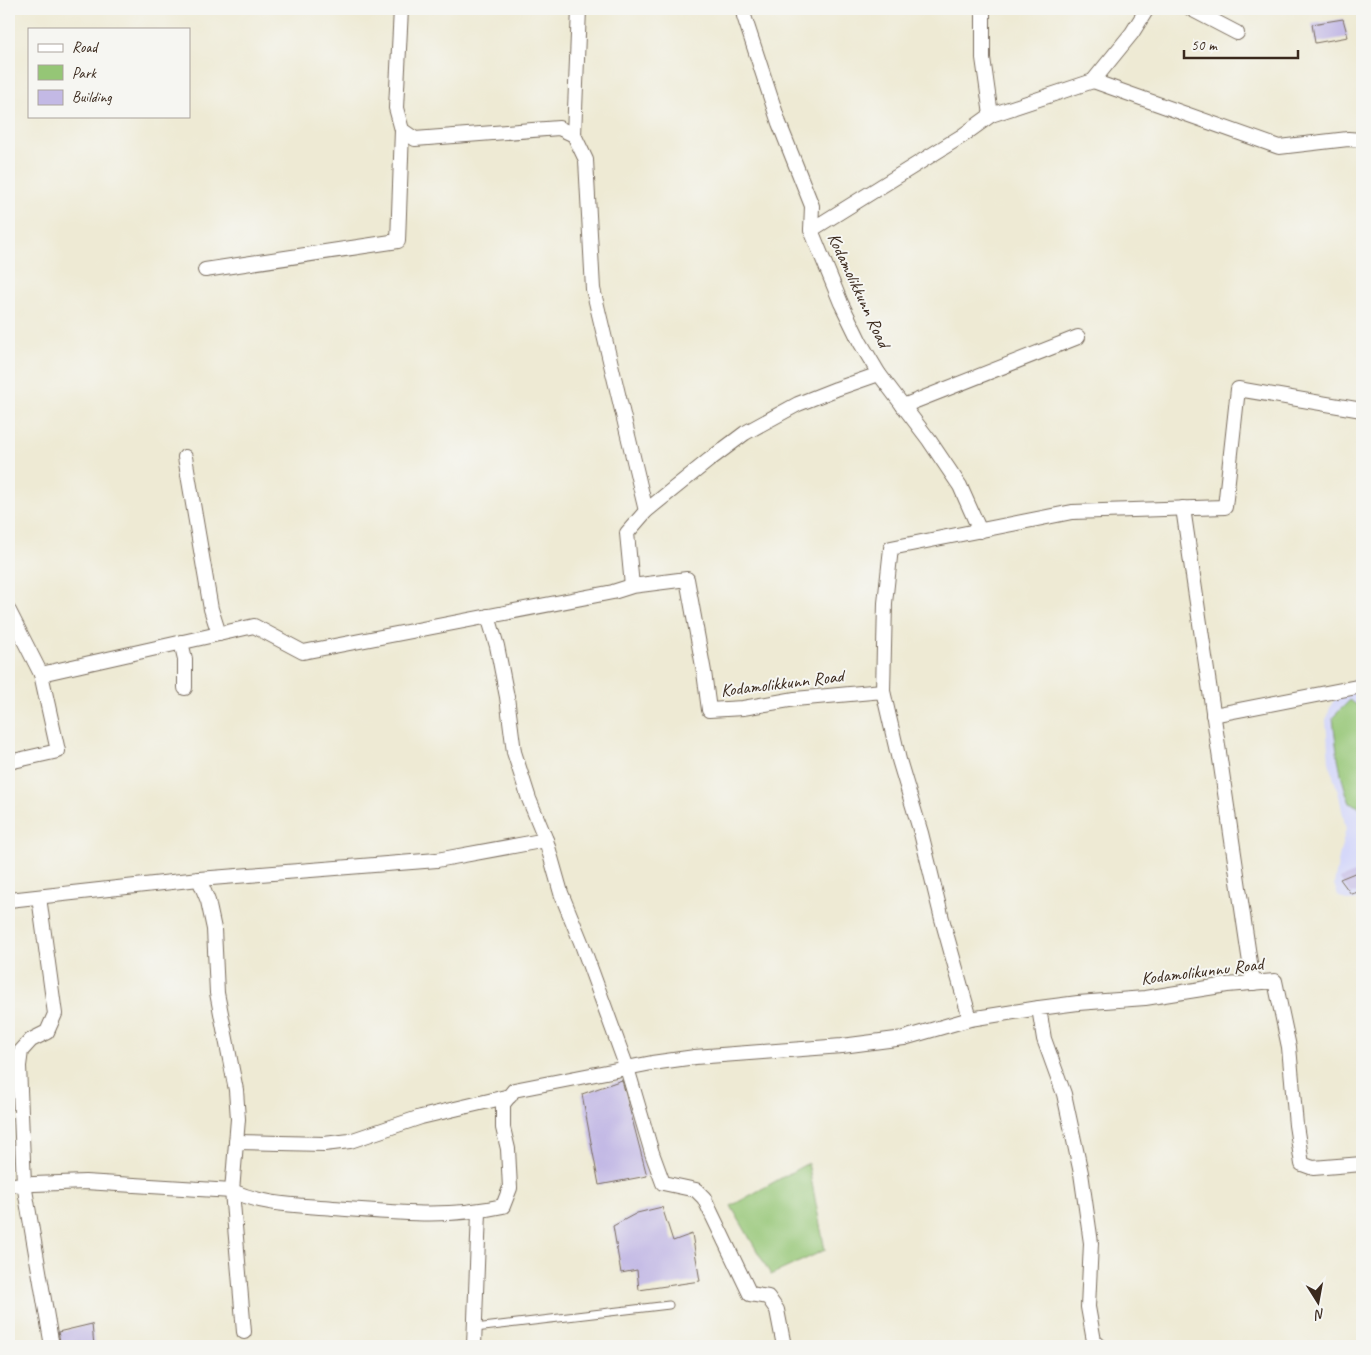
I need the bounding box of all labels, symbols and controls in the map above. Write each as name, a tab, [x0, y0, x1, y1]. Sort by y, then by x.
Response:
legend	[28, 28, 190, 118]
scale bar	[1184, 28, 1297, 60]
text: 50 m	[1191, 36, 1218, 55]
text: Road	[72, 38, 99, 57]
text: Park	[72, 64, 97, 83]
text: Building	[72, 88, 112, 107]
street label: Kodamolikkunn Road	[823, 229, 896, 353]
street label: Kodamolikkunn Road	[719, 664, 848, 701]
street label: Kodamolikunnu Road	[1140, 952, 1267, 989]
north arrow	[1294, 1278, 1344, 1328]
text: N	[1312, 1305, 1326, 1324]

